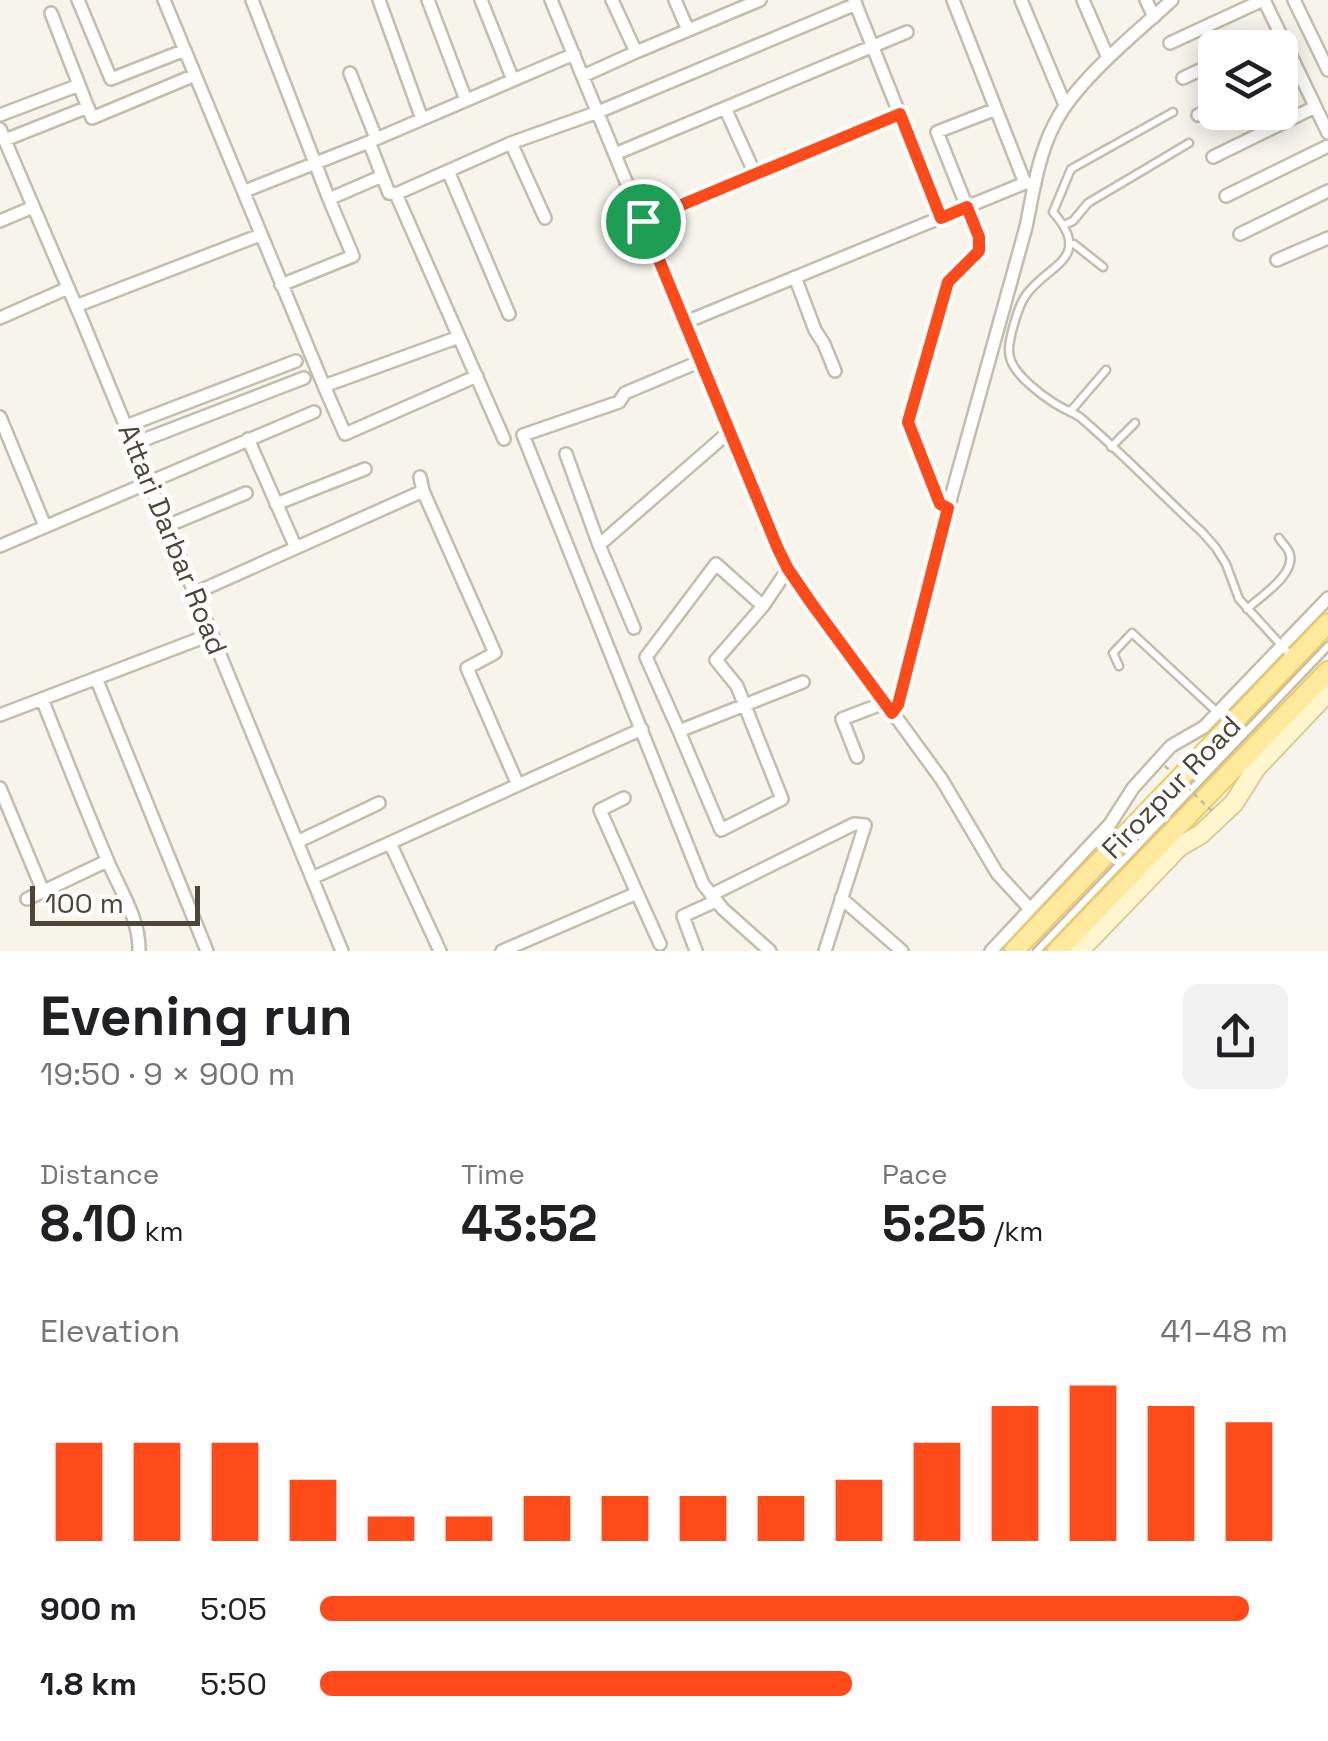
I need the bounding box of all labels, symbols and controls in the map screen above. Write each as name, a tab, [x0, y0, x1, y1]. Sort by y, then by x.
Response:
map controls	[1198, 30, 1298, 130]
button: layers	[1198, 30, 1298, 130]
pin	[601, 179, 686, 264]
icon: arrive	[616, 194, 671, 249]
street label: Attari Darbar Road	[110, 418, 236, 660]
street label: Firozpur Road	[1094, 708, 1248, 866]
scale bar	[30, 881, 200, 926]
text: 100 m	[45, 885, 124, 921]
text: Evening run	[40, 981, 353, 1051]
button: share	[1183, 984, 1288, 1089]
text: 19:50 · 9 × 900 m	[40, 1054, 295, 1094]
text: Distance	[40, 1156, 159, 1192]
text: Time	[461, 1156, 525, 1192]
text: Pace	[882, 1156, 948, 1192]
text: 8.10	[40, 1192, 137, 1256]
text: 43:52	[461, 1192, 597, 1256]
text: 5:25	[882, 1192, 987, 1256]
text: km	[137, 1213, 184, 1249]
text: /km	[987, 1213, 1043, 1249]
text: Elevation	[40, 1311, 180, 1351]
text: 41–48 m	[1160, 1311, 1288, 1351]
text: 900 m	[40, 1589, 137, 1629]
text: 5:05	[200, 1589, 267, 1629]
text: 1.8 km	[40, 1664, 137, 1704]
text: 5:50	[200, 1664, 267, 1704]

